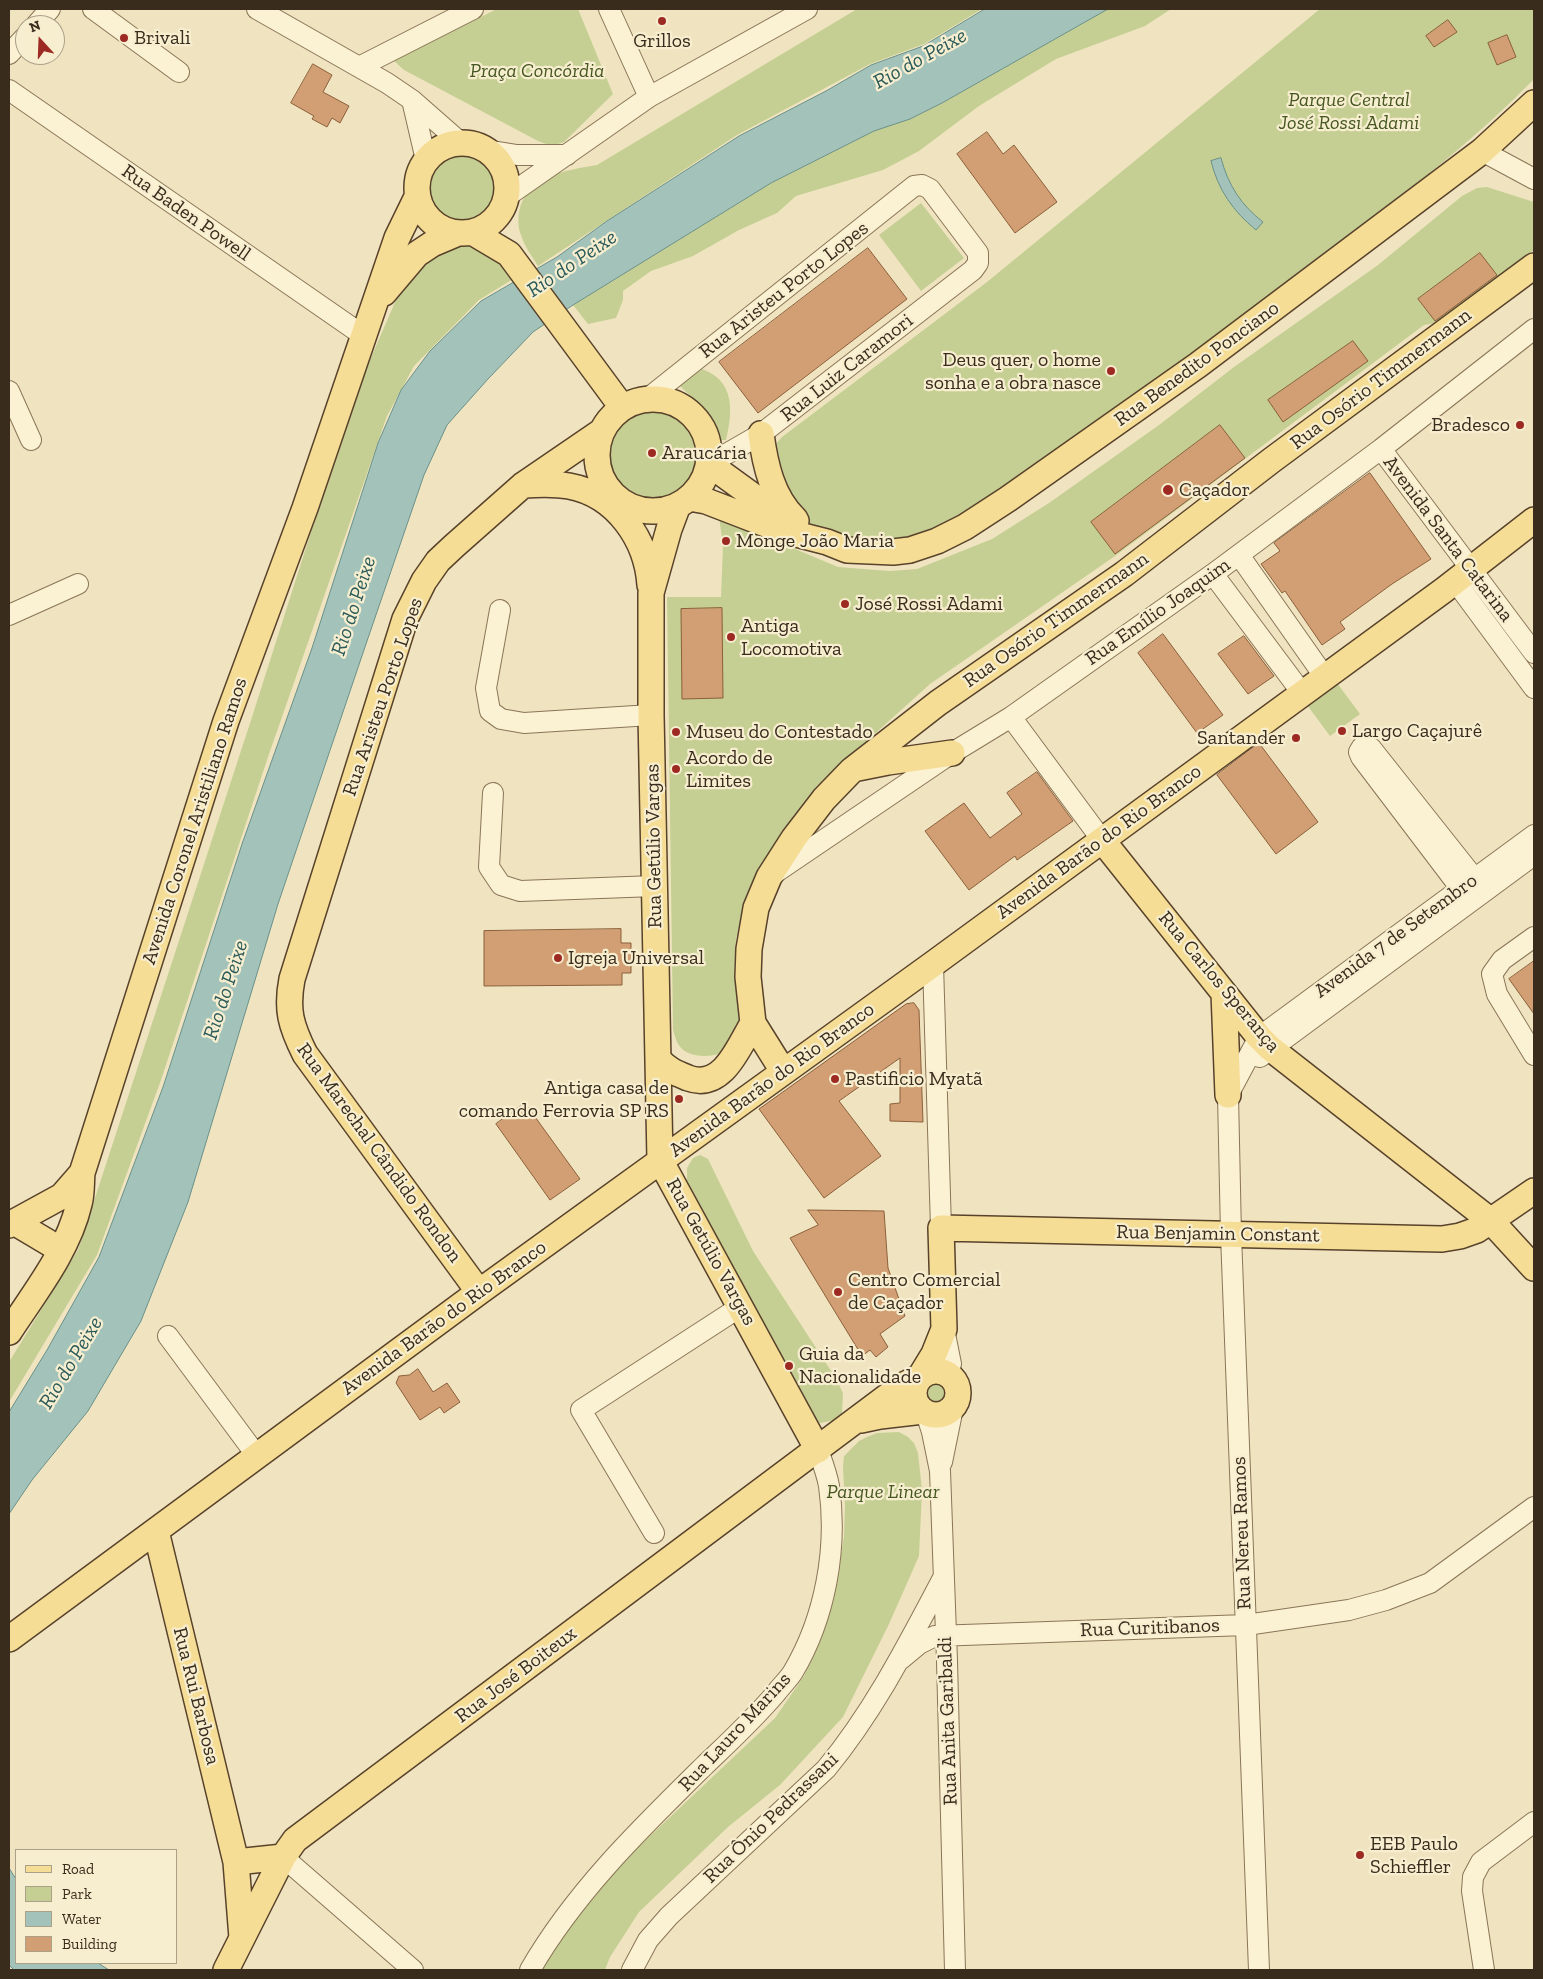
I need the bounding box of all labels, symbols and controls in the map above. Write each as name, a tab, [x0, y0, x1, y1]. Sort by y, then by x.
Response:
north arrow	[15, 15, 65, 65]
marker: Grillos	[656, 15, 668, 27]
text: N	[27, 17, 43, 36]
water label: Rio do Peixe	[869, 23, 971, 95]
place label: Brivali	[134, 26, 191, 50]
place label: Grillos	[633, 29, 691, 53]
marker: Brivali	[118, 32, 130, 44]
park label: Praça Concórdia	[470, 59, 604, 83]
park label: Parque Central José Rossi Adami	[1279, 88, 1419, 135]
street label: Rua Baden Powell	[117, 160, 255, 266]
street label: Rua Aristeu Porto Lopes	[695, 216, 873, 364]
water label: Rio do Peixe	[522, 225, 622, 303]
street label: Rua Benedito Ponciano	[1110, 296, 1284, 432]
street label: Rua Osório Timmermann	[1286, 303, 1476, 455]
street label: Rua Luiz Caramori	[776, 309, 918, 427]
place label: Deus quer, o home sonha e a obra nasce	[925, 348, 1101, 395]
marker: Deus quer, o home sonha e a obra nasce	[1105, 365, 1117, 377]
place label: Bradesco	[1431, 413, 1510, 437]
marker: Bradesco	[1514, 419, 1526, 431]
place label: Araucária	[662, 441, 747, 465]
marker: Araucária	[646, 447, 658, 459]
street label: Avenida Santa Catarina	[1378, 451, 1518, 627]
place label: Caçador	[1179, 478, 1250, 502]
marker: Caçador	[1161, 483, 1175, 497]
place label: Monge João Maria	[736, 529, 894, 553]
marker: Monge João Maria	[720, 535, 732, 547]
street label: Rua Osório Timmermann	[959, 547, 1153, 693]
water label: Rio do Peixe	[326, 553, 382, 659]
street label: Rua Emílio Joaquim	[1081, 553, 1235, 671]
place label: José Rossi Adami	[855, 592, 1003, 616]
street label: Rua Aristeu Porto Lopes	[338, 595, 428, 799]
marker: José Rossi Adami	[839, 598, 851, 610]
place label: Antiga Locomotiva	[741, 614, 842, 661]
marker: Antiga Locomotiva	[725, 631, 737, 643]
street label: Avenida Coronel Aristiliano Ramos	[137, 675, 253, 967]
place label: Largo Caçajurê	[1352, 719, 1482, 743]
place label: Museu do Contestado	[686, 720, 873, 744]
marker: Largo Caçajurê	[1336, 725, 1348, 737]
marker: Museu do Contestado	[670, 726, 682, 738]
place label: Santander	[1197, 726, 1286, 750]
marker: Santander	[1290, 732, 1302, 744]
place label: Acordo de Limites	[686, 746, 773, 793]
street label: Avenida Barão do Rio Branco	[992, 759, 1206, 925]
marker: Acordo de Limites	[670, 763, 682, 775]
street label: Rua Getúlio Vargas	[641, 764, 667, 928]
street label: Avenida 7 de Setembro	[1310, 869, 1482, 1003]
street label: Rua Carlos Sperança	[1153, 907, 1285, 1057]
water label: Rio do Peixe	[198, 937, 254, 1043]
place label: Igreja Universal	[568, 946, 704, 970]
marker: Igreja Universal	[552, 952, 564, 964]
street label: Avenida Barão do Rio Branco	[665, 997, 879, 1163]
street label: Rua Marechal Cândido Rondon	[291, 1039, 467, 1267]
place label: Pastificio Myatã	[845, 1067, 983, 1091]
marker: Pastificio Myatã	[829, 1073, 841, 1085]
place label: Antiga casa de comando Ferrovia SP RS	[459, 1076, 669, 1123]
marker: Antiga casa de comando Ferrovia SP RS	[673, 1093, 685, 1105]
street label: Rua Getúlio Vargas	[661, 1174, 761, 1330]
street label: Rua Benjamin Constant	[1116, 1220, 1320, 1248]
street label: Avenida Barão do Rio Branco	[337, 1235, 551, 1401]
place label: Centro Comercial de Caçador	[848, 1268, 1000, 1315]
marker: Centro Comercial de Caçador	[832, 1286, 844, 1298]
water label: Rio do Peixe	[34, 1312, 108, 1414]
place label: Guia da Nacionalidade	[799, 1342, 921, 1389]
marker: Guia da Nacionalidade	[783, 1360, 795, 1372]
street label: Rua Nereu Ramos	[1227, 1456, 1257, 1610]
park label: Parque Linear	[826, 1480, 940, 1504]
street label: Rua Curitibanos	[1080, 1614, 1220, 1642]
street label: Rua José Boiteux	[451, 1622, 581, 1728]
street label: Rua Rui Barbosa	[167, 1625, 225, 1767]
street label: Rua Anita Garibaldi	[933, 1636, 963, 1806]
street label: Rua Lauro Marins	[674, 1667, 796, 1797]
street label: Rua Ônio Pedrassani	[699, 1748, 843, 1888]
place label: EEB Paulo Schieffler	[1370, 1832, 1458, 1879]
legend	[15, 1849, 178, 1964]
marker: EEB Paulo Schieffler	[1354, 1849, 1366, 1861]
text: Road	[62, 1860, 94, 1878]
text: Park	[62, 1885, 92, 1903]
text: Water	[62, 1910, 102, 1928]
text: Building	[62, 1935, 117, 1953]

